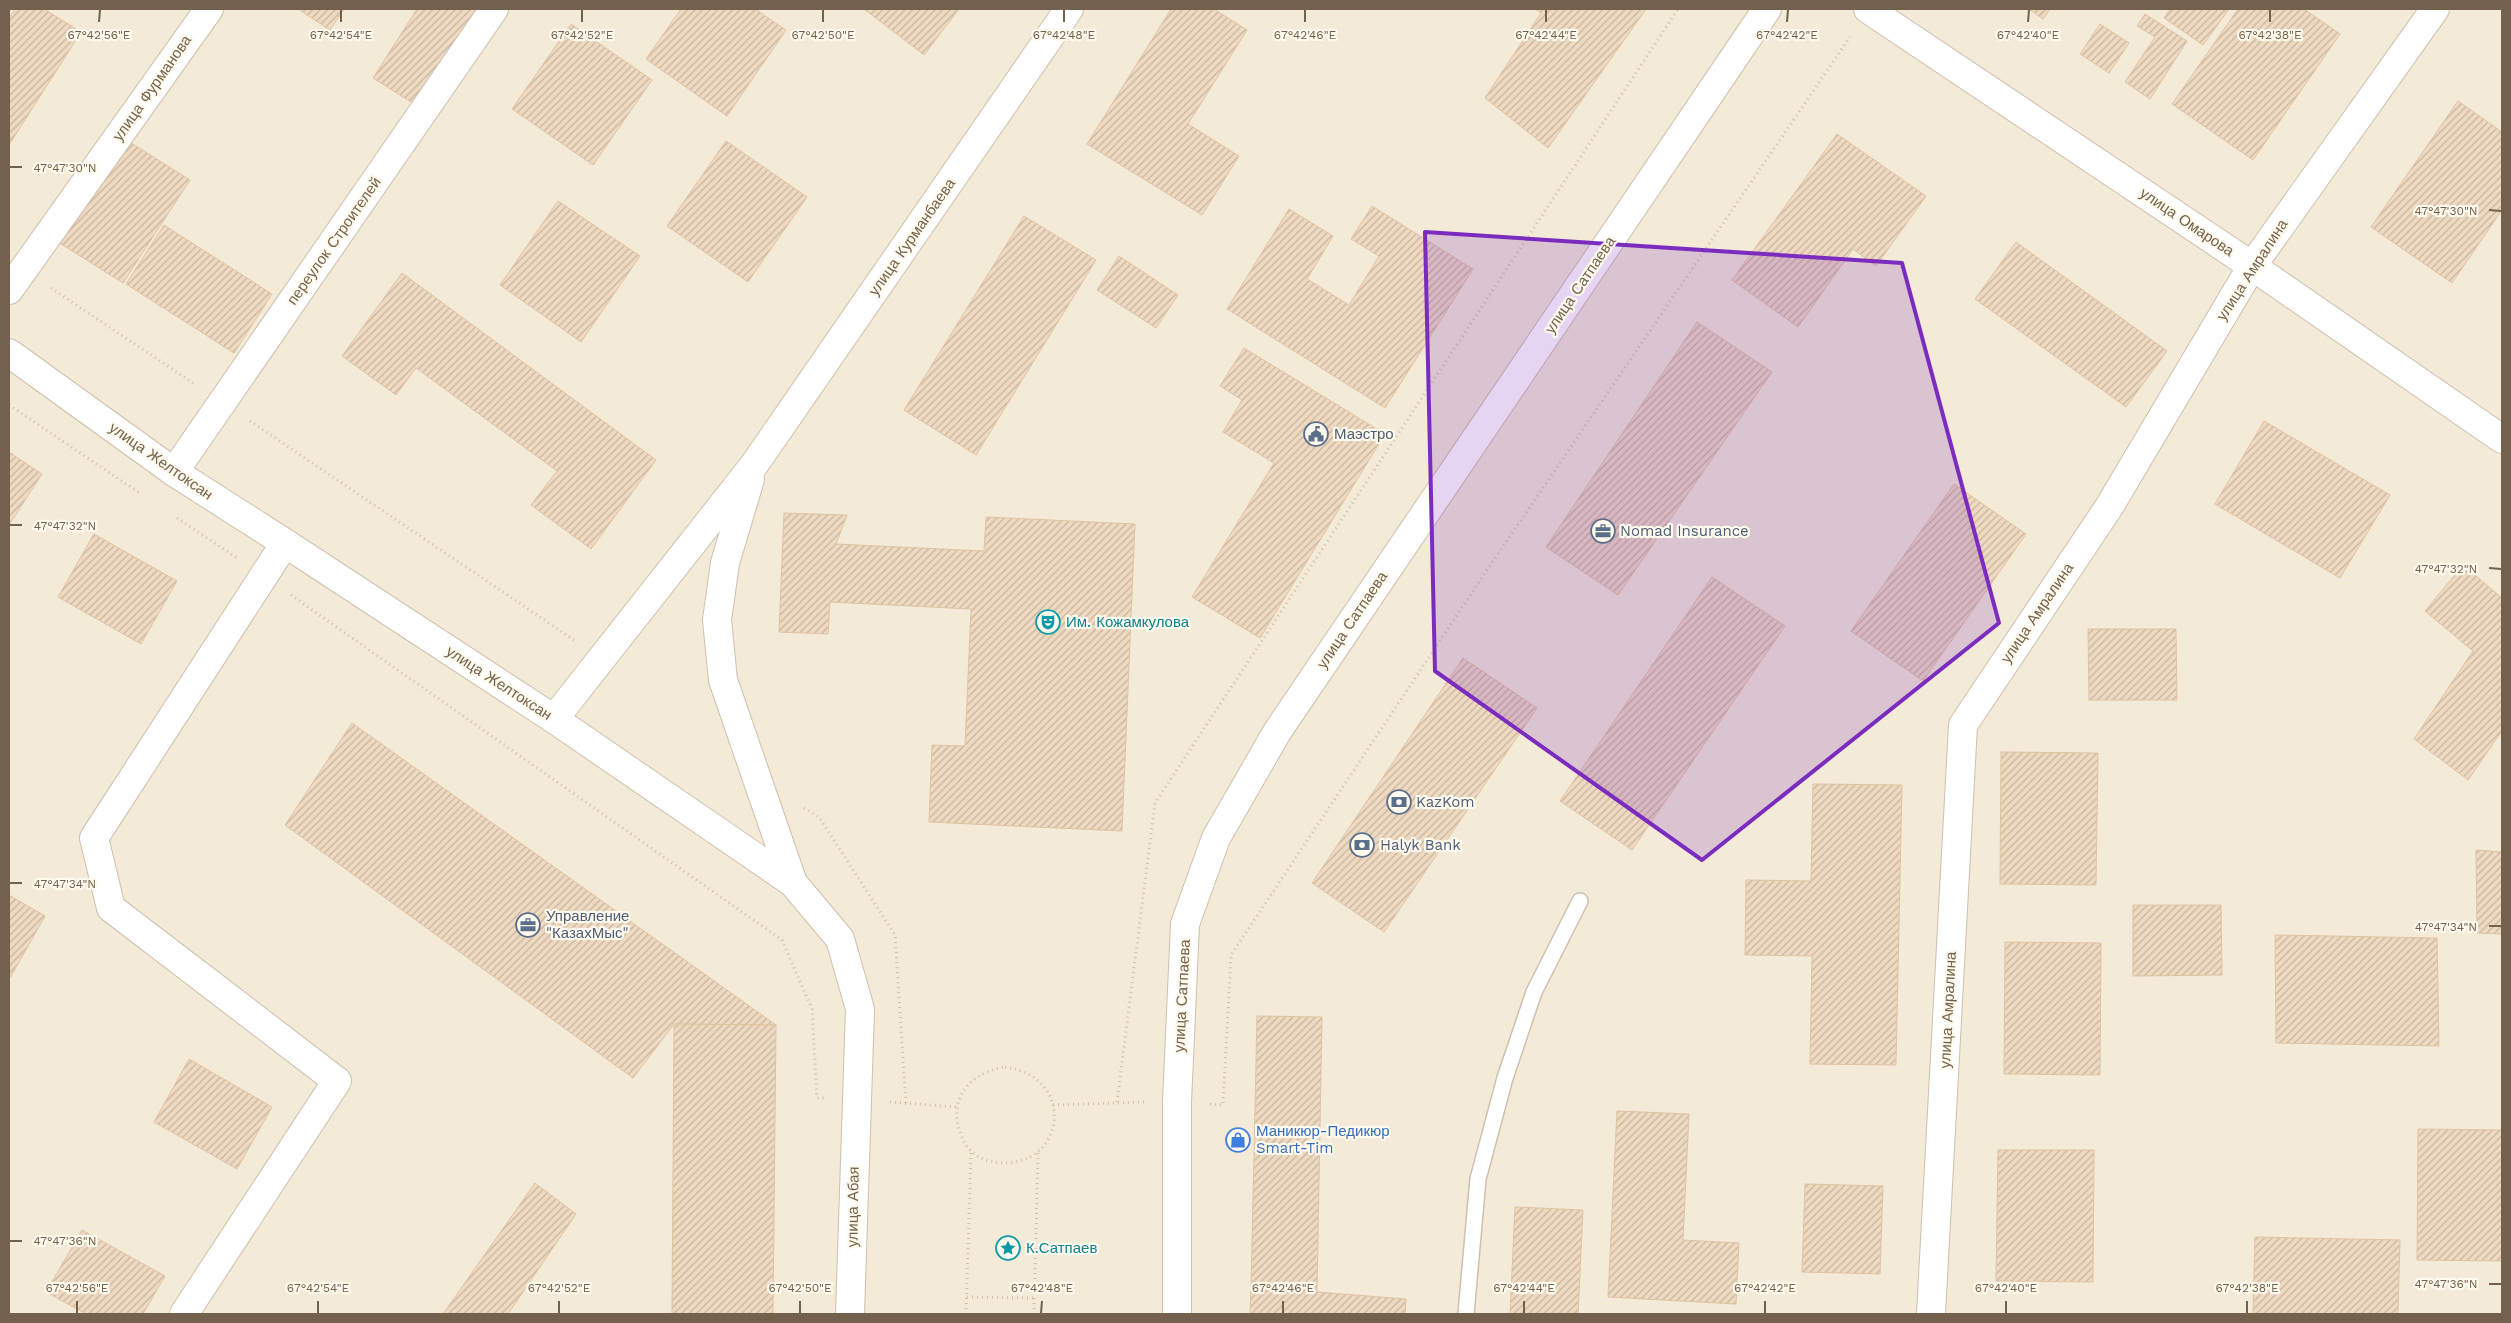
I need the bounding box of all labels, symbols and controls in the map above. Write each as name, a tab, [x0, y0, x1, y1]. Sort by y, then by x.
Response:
text: 67°42'56"E	[67, 28, 131, 42]
text: 67°42'54"E	[310, 28, 373, 42]
text: 67°42'52"E	[551, 28, 614, 42]
text: 67°42'50"E	[791, 28, 855, 42]
text: 67°42'48"E	[1033, 28, 1096, 42]
text: 67°42'46"E	[1274, 28, 1336, 42]
text: 67°42'44"E	[1515, 28, 1577, 42]
text: 67°42'42"E	[1756, 28, 1818, 42]
text: 67°42'40"E	[1997, 28, 2060, 42]
text: 67°42'38"E	[2238, 28, 2302, 42]
street label: улица Фурманова	[109, 31, 196, 144]
text: 47°47'30"N	[33, 161, 97, 175]
street label: переулок Строителей	[283, 174, 385, 308]
street label: улица Курманбаева	[865, 174, 960, 299]
street label: улица Омарова	[2137, 184, 2238, 260]
text: 47°47'30"N	[2414, 204, 2478, 218]
street label: улица Амралина	[2213, 215, 2292, 324]
street label: улица Сатпаева	[1541, 233, 1619, 337]
street label: улица Желтоксан	[106, 418, 216, 504]
public building icon: Маэстро	[1303, 421, 1329, 447]
place label: Маэстро	[1334, 425, 1394, 443]
office icon: Nomad Insurance	[1590, 518, 1616, 544]
text: 47°47'32"N	[34, 519, 96, 533]
place label: Nomad Insurance	[1620, 522, 1749, 540]
street label: улица Амралина	[1997, 559, 2078, 667]
text: 47°47'32"N	[2415, 562, 2477, 576]
street label: улица Сатпаева	[1313, 568, 1391, 672]
theatre icon: Им. Кожамкулова	[1035, 609, 1061, 635]
place label: Им. Кожамкулова	[1066, 613, 1190, 631]
street label: улица Желтоксан	[443, 642, 555, 724]
bank icon: KazKom	[1386, 789, 1412, 815]
place label: KazKom	[1416, 793, 1475, 811]
bank icon: Halyk Bank	[1349, 832, 1375, 858]
place label: Halyk Bank	[1380, 836, 1461, 854]
text: 47°47'34"N	[34, 877, 96, 891]
place label: Управление "КазахМыс"	[546, 907, 629, 942]
office icon: Управление "КазахМыс"	[515, 912, 541, 938]
text: 47°47'34"N	[2415, 920, 2477, 934]
street label: улица Сатпаева	[1170, 938, 1194, 1053]
street label: улица Амралина	[1936, 950, 1960, 1069]
place label: Маникюр-Педикюр Smart-Tim	[1256, 1122, 1390, 1157]
shop icon: Маникюр-Педикюр Smart-Tim	[1225, 1127, 1251, 1153]
street label: улица Абая	[843, 1166, 863, 1248]
text: 47°47'36"N	[34, 1234, 96, 1248]
place icon: К.Сатпаев	[995, 1235, 1021, 1261]
place label: К.Сатпаев	[1026, 1239, 1097, 1257]
text: 47°47'36"N	[2415, 1277, 2477, 1291]
text: 67°42'56"E	[45, 1281, 109, 1295]
text: 67°42'54"E	[287, 1281, 350, 1295]
text: 67°42'52"E	[528, 1281, 591, 1295]
text: 67°42'50"E	[768, 1281, 832, 1295]
text: 67°42'48"E	[1011, 1281, 1074, 1295]
text: 67°42'46"E	[1252, 1281, 1314, 1295]
text: 67°42'44"E	[1493, 1281, 1555, 1295]
text: 67°42'42"E	[1734, 1281, 1796, 1295]
text: 67°42'40"E	[1975, 1281, 2038, 1295]
text: 67°42'38"E	[2215, 1281, 2279, 1295]

